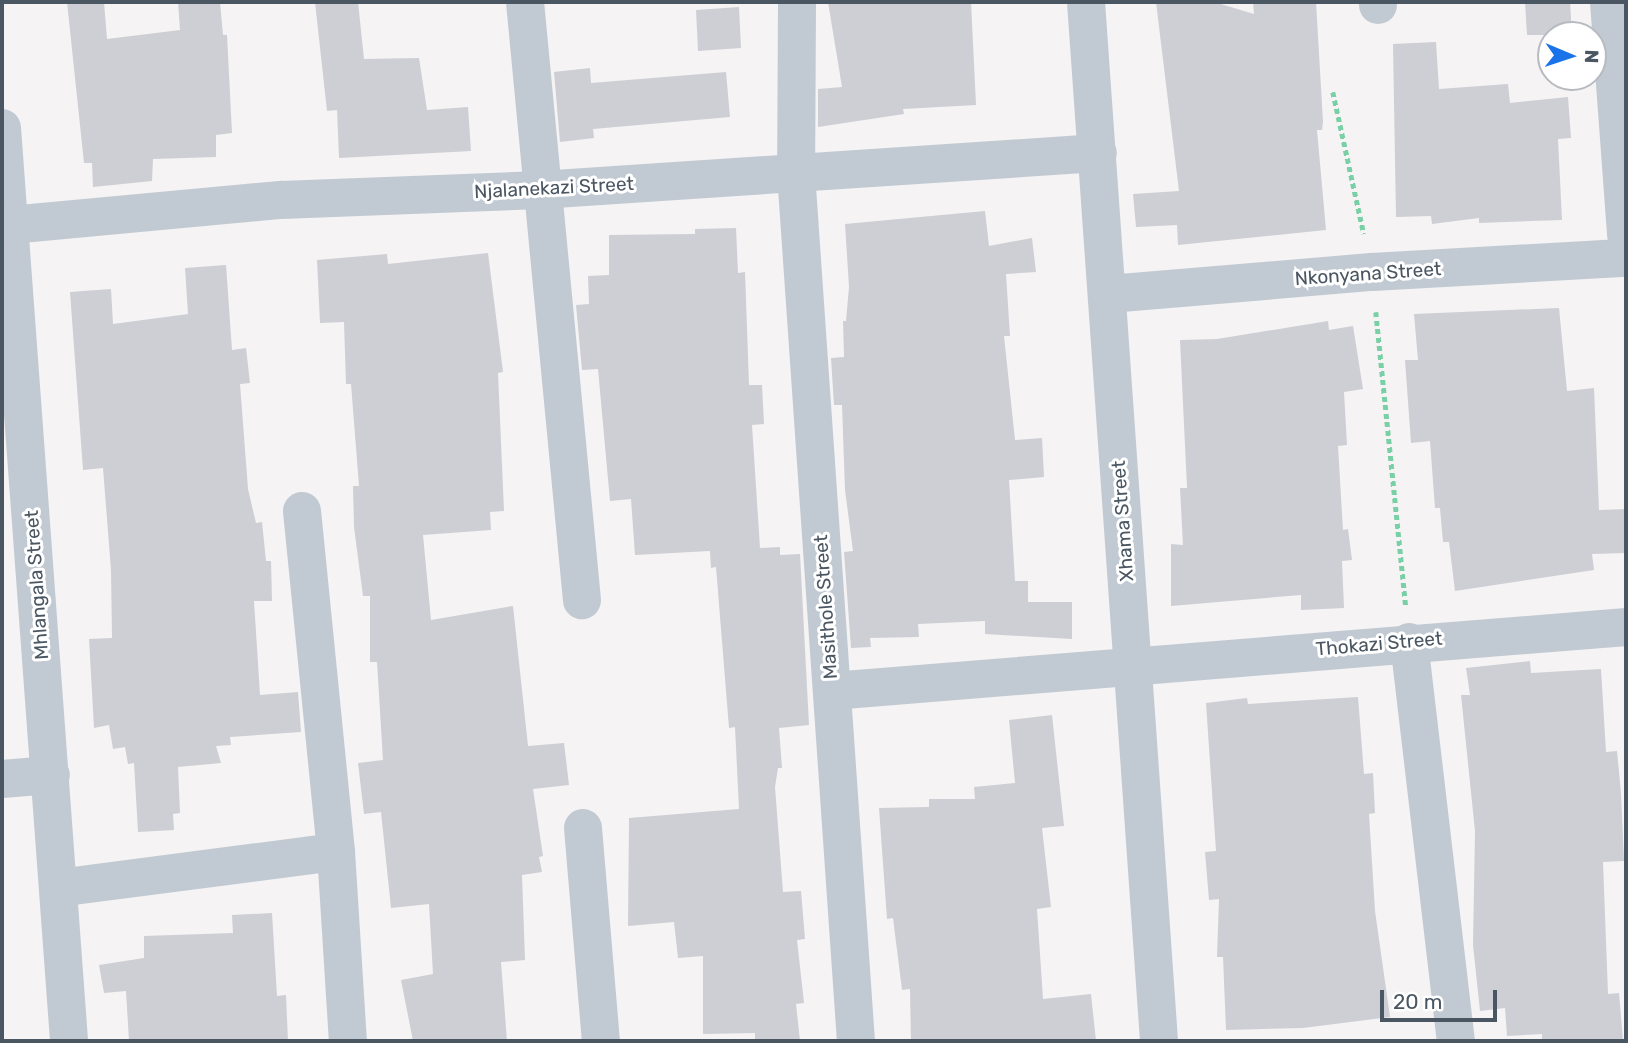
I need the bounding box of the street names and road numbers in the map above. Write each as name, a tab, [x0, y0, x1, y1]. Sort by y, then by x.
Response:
street label: Njalanekazi Street	[474, 172, 634, 204]
street label: Nkonyana Street	[1294, 258, 1442, 290]
street label: Xhama Street	[1107, 460, 1139, 582]
street label: Mhlangala Street	[20, 509, 54, 661]
street label: Masithole Street	[810, 534, 842, 680]
street label: Thokazi Street	[1315, 627, 1443, 661]

